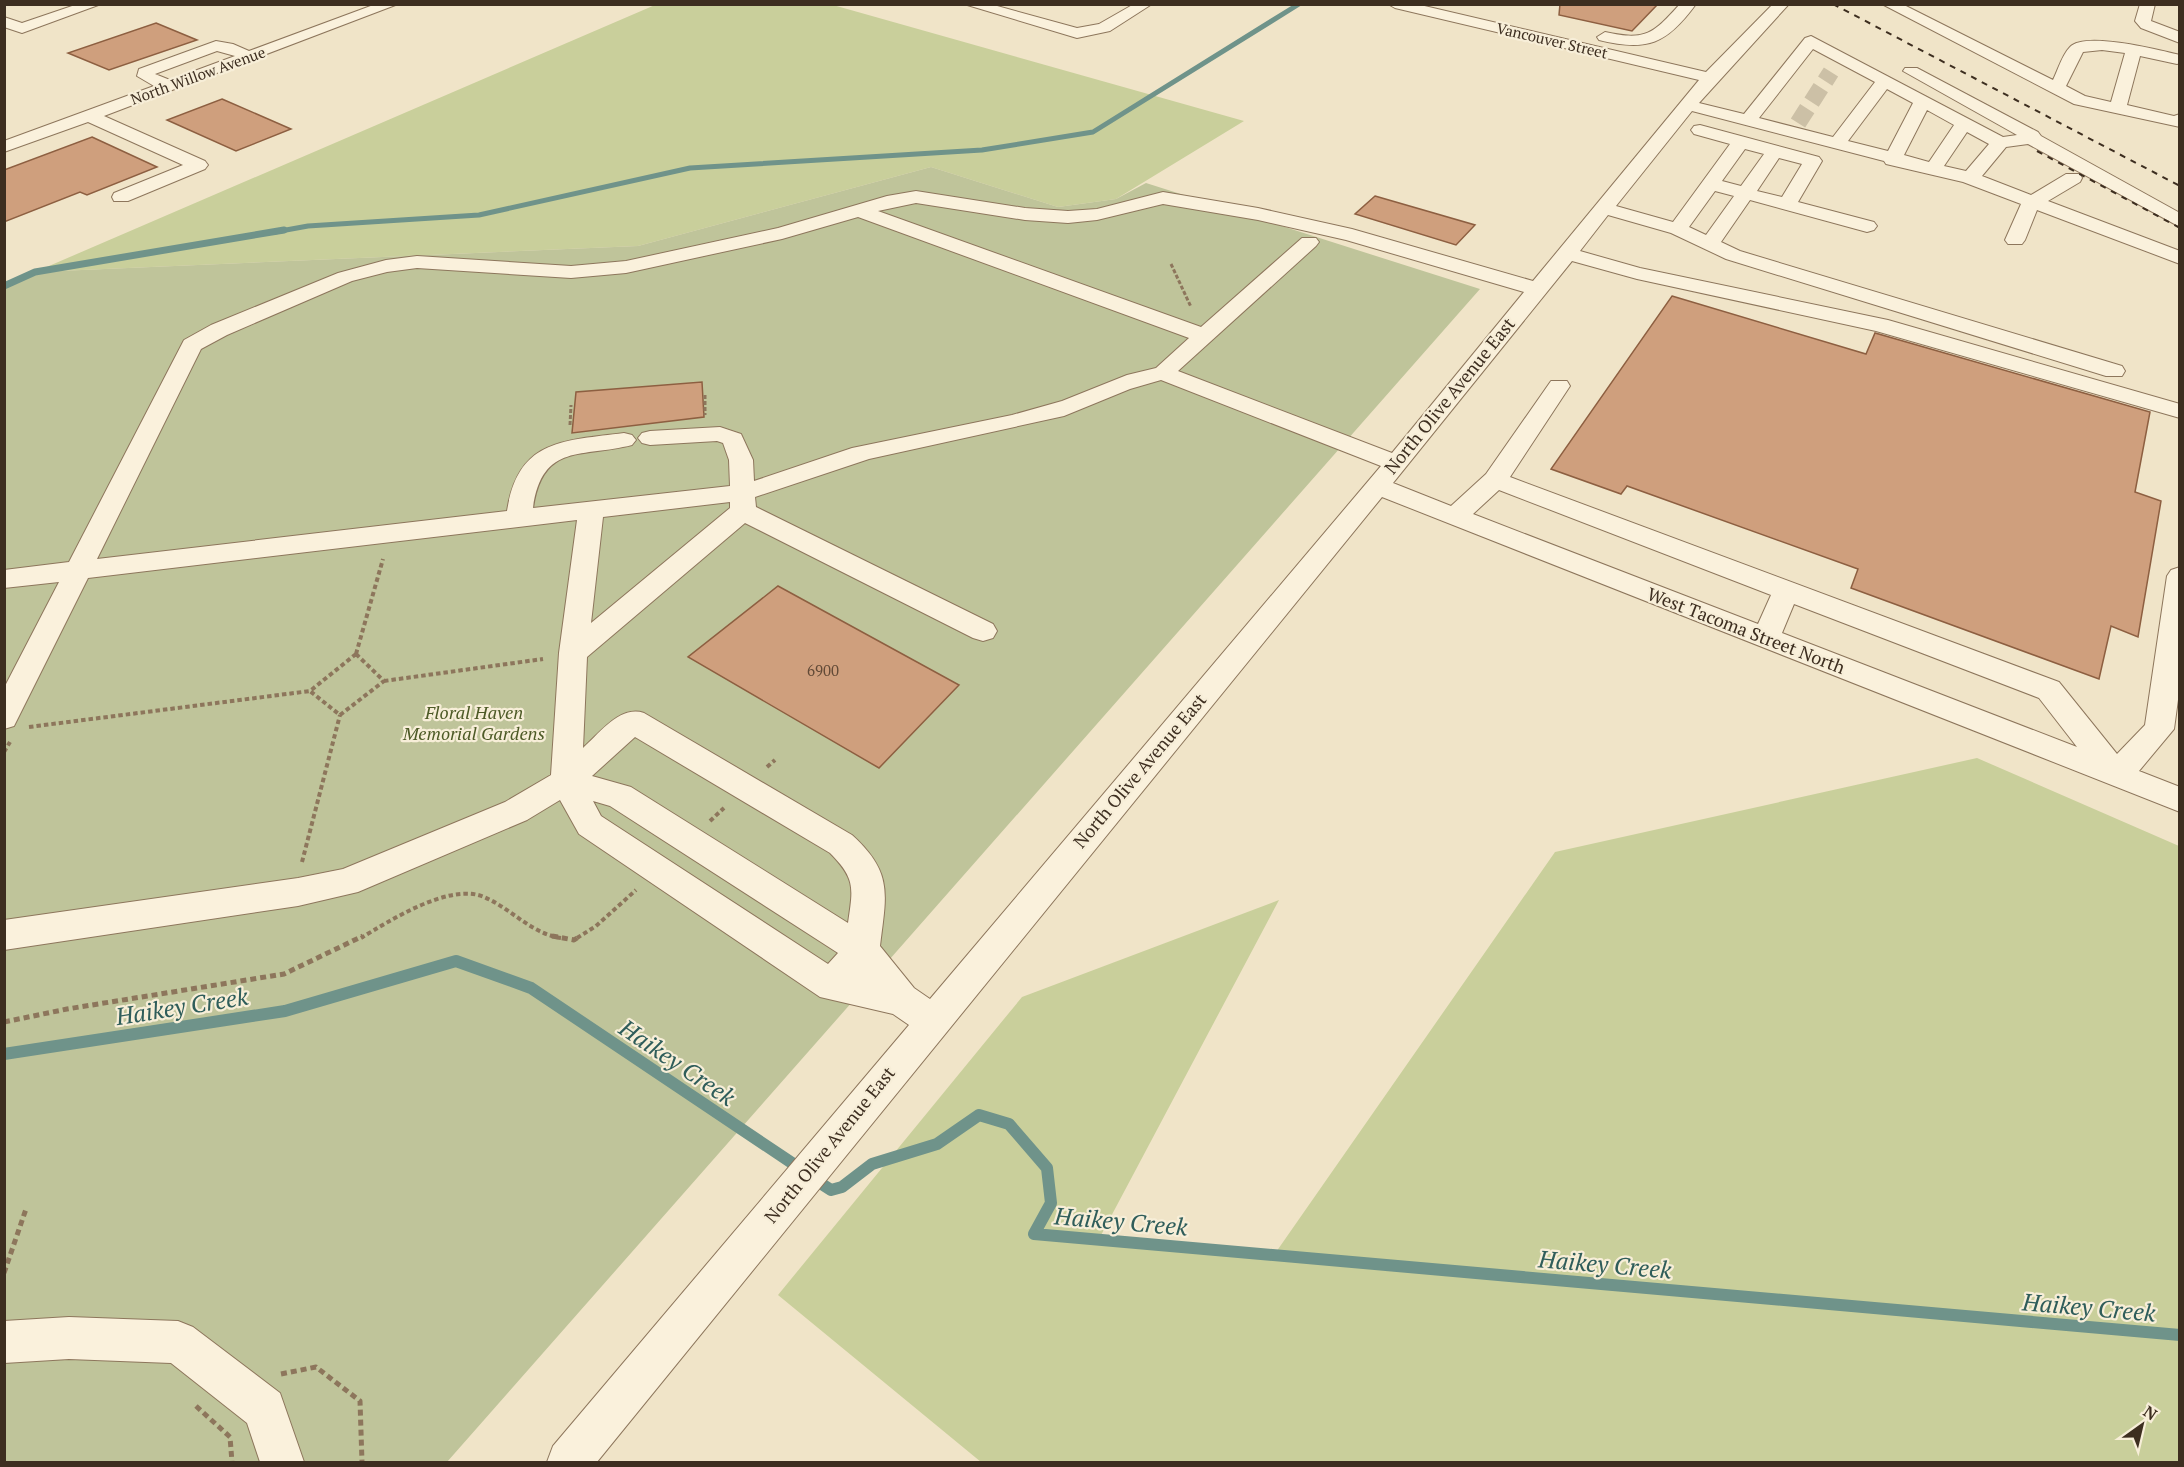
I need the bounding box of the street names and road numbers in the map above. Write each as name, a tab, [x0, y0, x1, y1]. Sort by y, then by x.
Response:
street label: Vancouver Street	[1495, 18, 1610, 63]
street label: North Willow Avenue	[127, 41, 268, 109]
street label: North Olive Avenue East	[1379, 312, 1520, 479]
street label: West Tacoma Street North	[1644, 581, 1849, 679]
street label: North Olive Avenue East	[1067, 688, 1211, 853]
street label: North Olive Avenue East	[759, 1061, 900, 1228]

